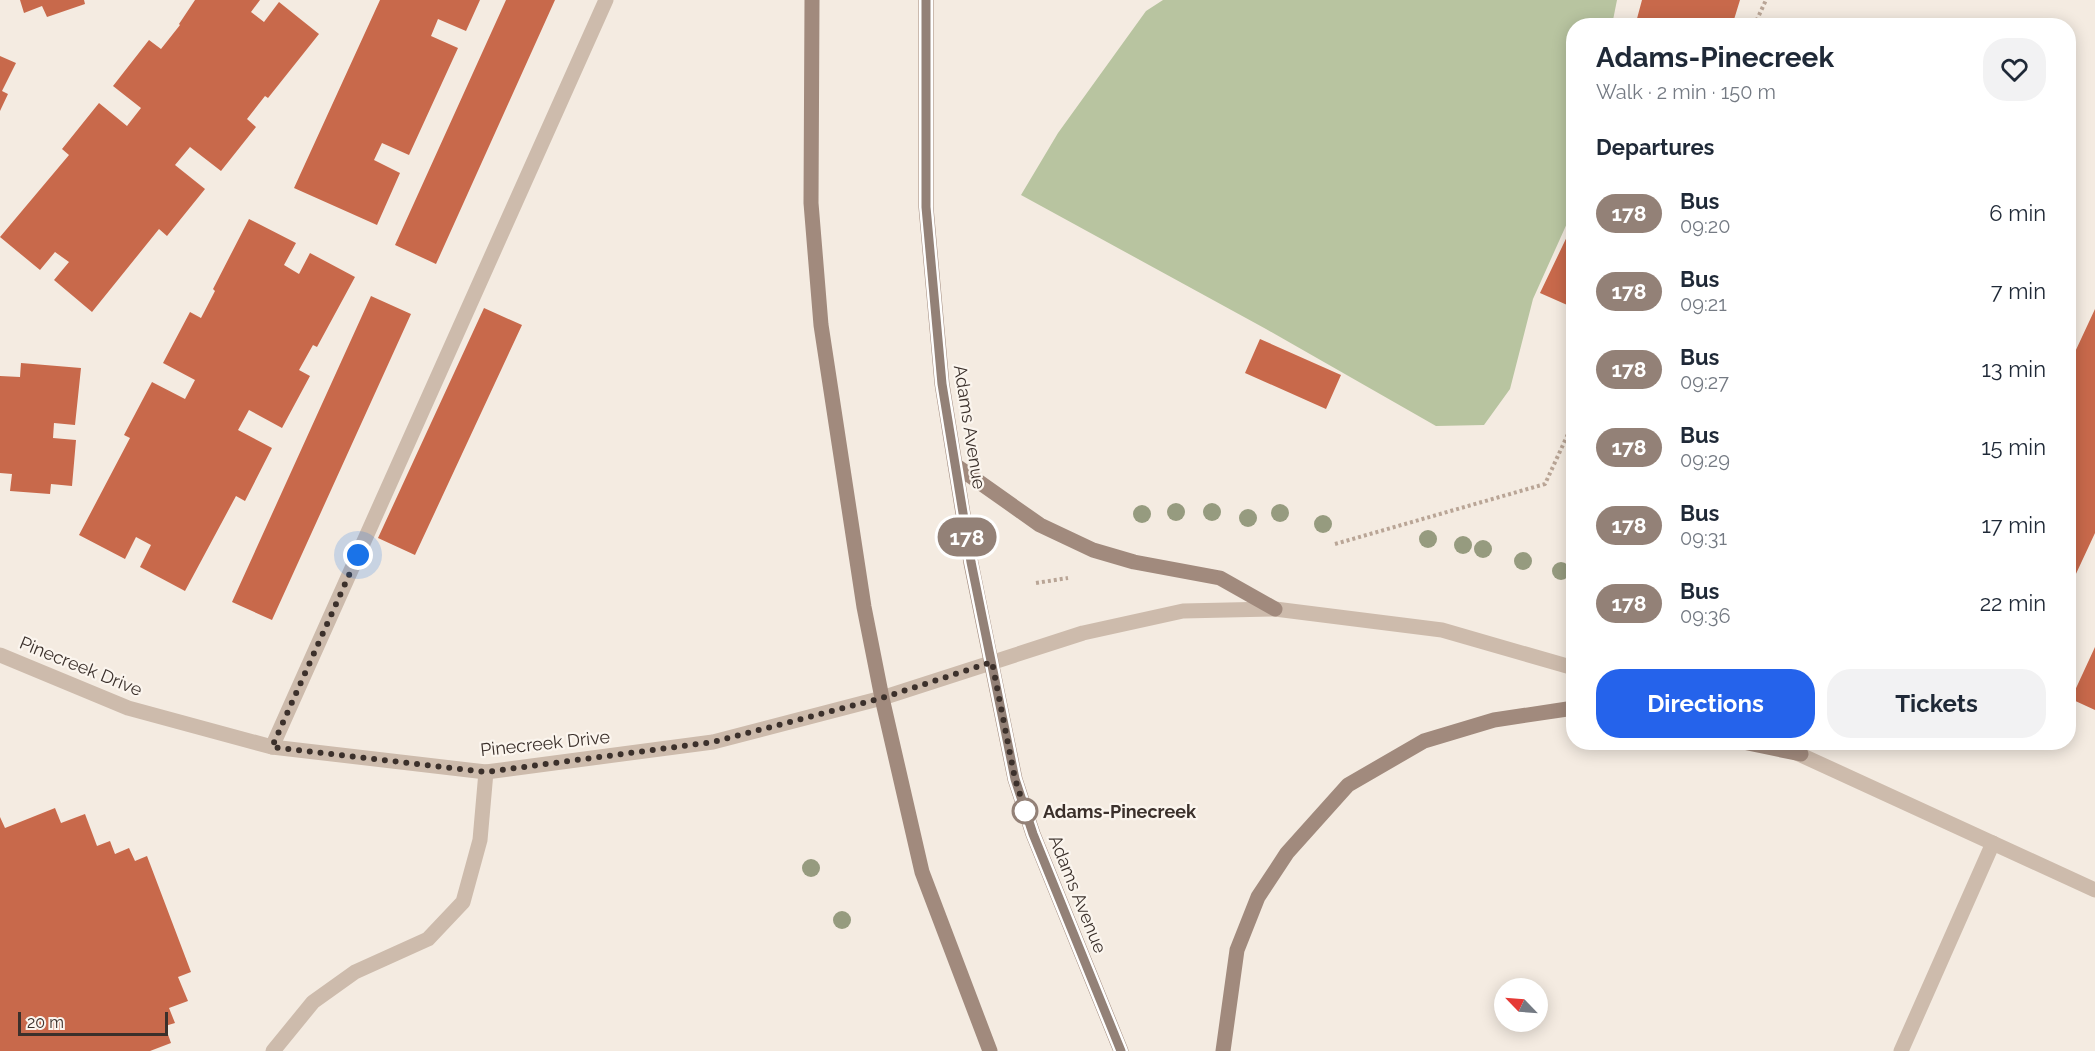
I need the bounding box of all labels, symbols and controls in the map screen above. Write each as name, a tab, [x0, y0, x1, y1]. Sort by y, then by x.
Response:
button: heart	[1983, 38, 2046, 101]
text: Adams-Pinecreek	[1596, 41, 1834, 74]
text: Walk · 2 min · 150 m	[1596, 80, 1776, 104]
text: Departures	[1596, 134, 1714, 160]
text: Bus	[1680, 188, 1719, 214]
text: 6 min	[1989, 200, 2046, 226]
text: 178	[1612, 201, 1646, 226]
text: 09:20	[1680, 214, 1730, 238]
text: Bus	[1680, 266, 1719, 292]
text: 7 min	[1991, 278, 2046, 304]
text: 178	[1612, 279, 1646, 304]
text: 09:21	[1680, 292, 1727, 316]
text: Bus	[1680, 344, 1719, 370]
text: 13 min	[1981, 356, 2046, 382]
text: 178	[1612, 357, 1646, 382]
street label: Adams Avenue	[950, 363, 990, 491]
text: 09:27	[1680, 370, 1729, 394]
text: Bus	[1680, 422, 1719, 448]
text: 15 min	[1981, 434, 2046, 460]
text: 178	[1612, 435, 1646, 460]
text: 09:29	[1680, 448, 1730, 472]
text: Bus	[1680, 500, 1719, 526]
text: 17 min	[1981, 512, 2046, 538]
text: 178	[1612, 513, 1646, 538]
line badge: 178	[932, 518, 1002, 556]
text: 178	[950, 525, 984, 550]
text: 09:31	[1680, 526, 1727, 550]
your location	[343, 540, 373, 570]
text: Bus	[1680, 578, 1719, 604]
text: 22 min	[1980, 590, 2046, 616]
text: 178	[1612, 591, 1646, 616]
text: 09:36	[1680, 604, 1730, 628]
street label: Pinecreek Drive	[17, 632, 146, 700]
button: Directions	[1596, 669, 1815, 738]
button: Tickets	[1827, 669, 2046, 738]
street label: Pinecreek Drive	[479, 726, 611, 760]
marker: Adams-Pinecreek	[1012, 798, 1038, 824]
place label: Adams-Pinecreek	[1043, 801, 1197, 822]
street label: Adams Avenue	[1045, 832, 1111, 956]
north arrow	[1494, 978, 1548, 1032]
map controls	[1494, 978, 1548, 1032]
scale bar	[18, 1009, 168, 1036]
text: 20 m	[27, 1013, 64, 1032]

